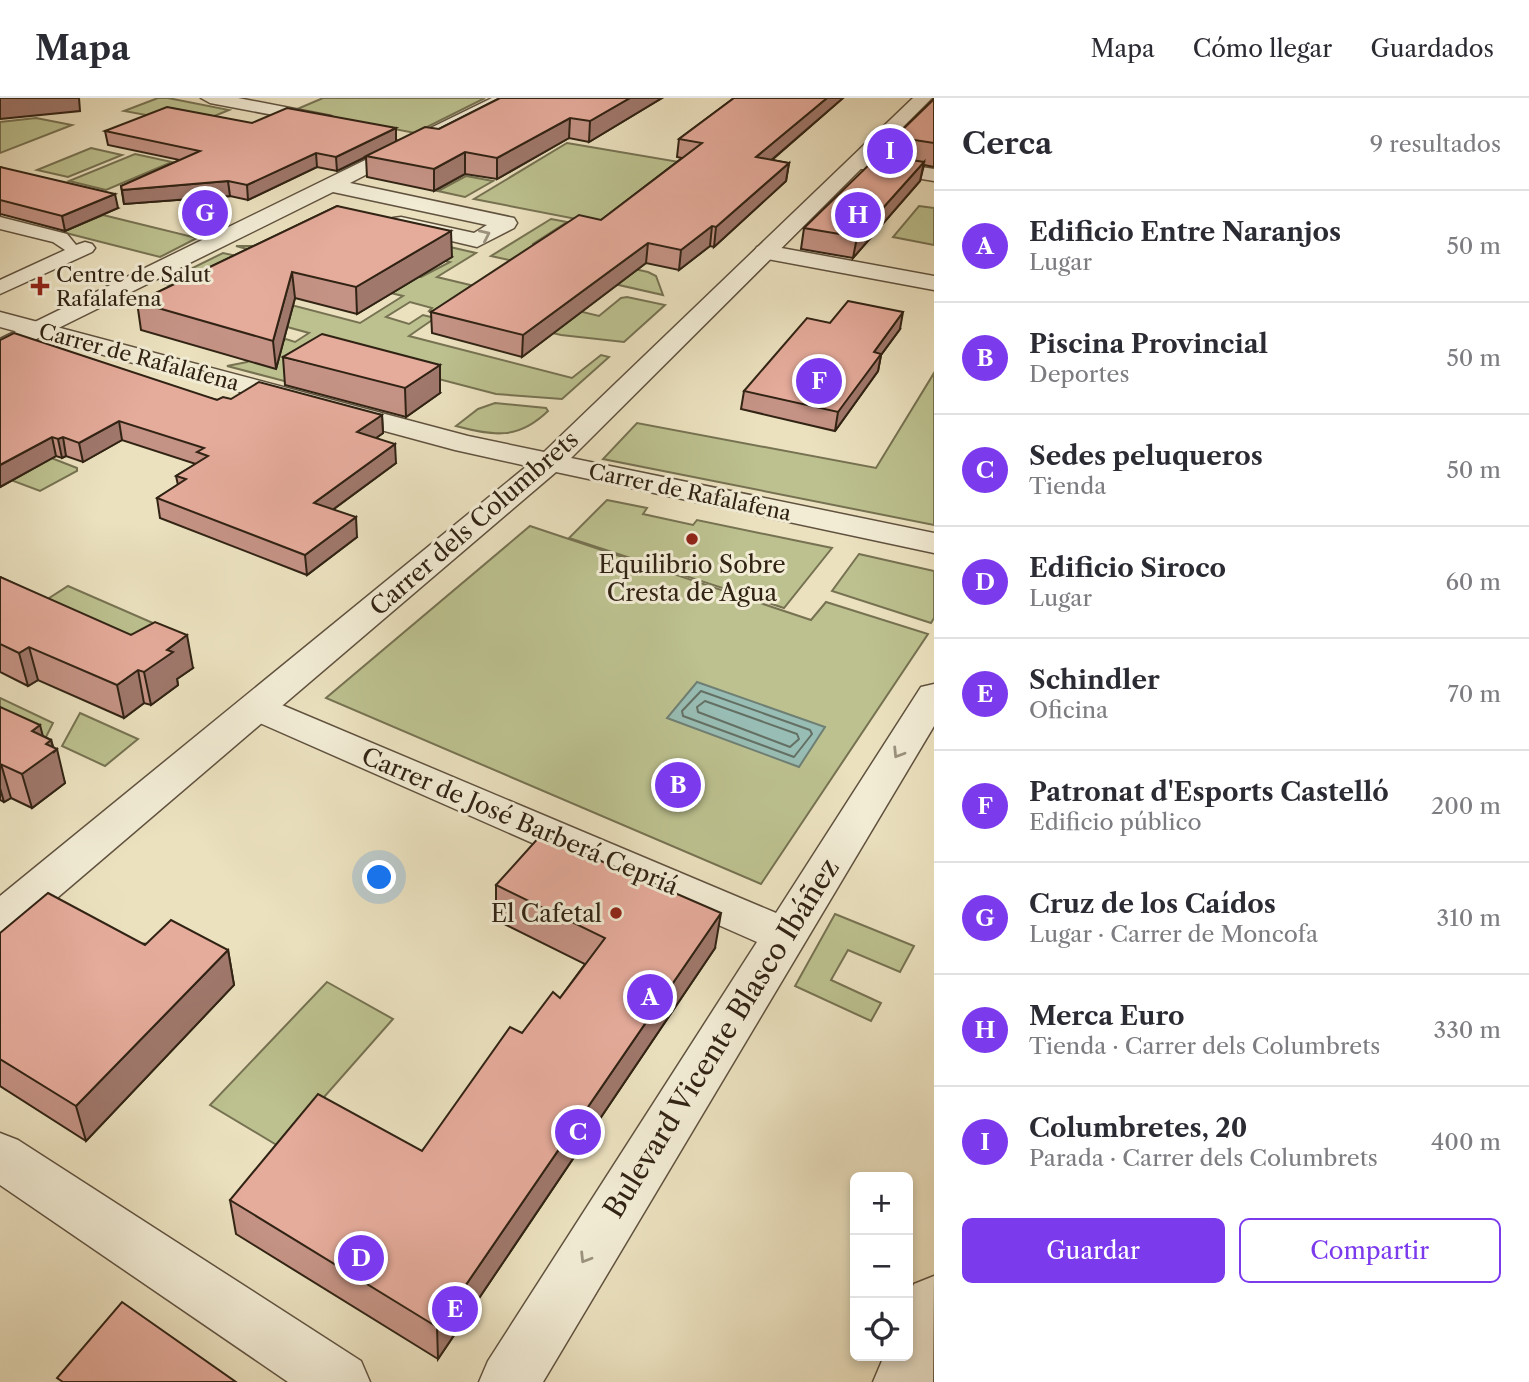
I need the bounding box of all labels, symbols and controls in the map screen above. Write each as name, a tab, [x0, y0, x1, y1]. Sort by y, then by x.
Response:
text: Mapa	[35, 28, 130, 69]
text: Mapa	[1090, 34, 1155, 63]
text: Cómo llegar	[1193, 34, 1332, 63]
text: Guardados	[1370, 34, 1494, 63]
pin: I	[867, 125, 913, 177]
text: Cerca	[962, 125, 1052, 162]
text: 9 resultados	[1370, 130, 1501, 158]
pin: G	[182, 187, 228, 239]
pin: H	[835, 189, 881, 241]
text: Edificio Entre Naranjos	[1029, 216, 1341, 248]
one-way arrow	[477, 229, 490, 243]
text: A	[976, 232, 994, 260]
text: 50 m	[1446, 232, 1501, 260]
text: Lugar	[1029, 248, 1092, 276]
place label: Centre de Salut Rafalafena	[56, 262, 211, 311]
marker: Centre de Salut Rafalafena	[30, 276, 50, 296]
street label: Carrer de Rafalafena	[36, 318, 243, 396]
text: Piscina Provincial	[1029, 328, 1268, 360]
text: B	[976, 344, 994, 372]
text: 50 m	[1446, 344, 1501, 372]
pin: F	[796, 355, 842, 407]
text: Deportes	[1029, 360, 1130, 388]
street label: Carrer dels Columbrets	[364, 425, 584, 621]
text: Sedes peluqueros	[1029, 440, 1263, 472]
text: C	[976, 456, 994, 484]
text: 50 m	[1446, 456, 1501, 484]
street label: Carrer de Rafalafena	[587, 458, 794, 526]
text: Tienda	[1029, 472, 1106, 500]
marker: Equilibrio Sobre Cresta de Agua	[684, 531, 700, 547]
place label: Equilibrio Sobre Cresta de Agua	[598, 550, 786, 607]
text: Edificio Siroco	[1029, 552, 1226, 584]
text: D	[975, 568, 995, 596]
text: 60 m	[1445, 568, 1501, 596]
text: Lugar	[1029, 584, 1092, 612]
text: Schindler	[1029, 664, 1160, 696]
text: E	[977, 680, 993, 708]
text: 70 m	[1448, 680, 1501, 708]
text: Oficina	[1029, 696, 1108, 724]
street label: Carrer de José Barberá Cepriá	[357, 741, 683, 901]
one-way arrow	[893, 745, 906, 758]
pin: B	[655, 759, 701, 811]
text: Patronat d'Esports Castelló	[1029, 776, 1389, 808]
text: F	[977, 792, 993, 820]
text: 200 m	[1431, 792, 1501, 820]
text: Edificio público	[1029, 808, 1202, 836]
street label: Bulevard Vicente Blasco Ibáñez	[596, 852, 846, 1224]
your location	[362, 860, 396, 894]
text: Cruz de los Caídos	[1029, 888, 1276, 920]
place label: El Cafetal	[491, 899, 602, 928]
text: G	[975, 904, 995, 932]
text: 310 m	[1437, 904, 1501, 932]
marker: El Cafetal	[608, 905, 624, 921]
text: Lugar · Carrer de Moncofa	[1029, 920, 1318, 948]
pin: A	[627, 971, 673, 1023]
text: Merca Euro	[1029, 1000, 1185, 1032]
text: H	[975, 1016, 996, 1044]
text: 330 m	[1434, 1016, 1501, 1044]
text: Tienda · Carrer dels Columbrets	[1029, 1032, 1380, 1060]
pin: C	[555, 1106, 601, 1158]
text: Columbretes, 20	[1029, 1112, 1247, 1144]
text: I	[980, 1128, 990, 1156]
text: 400 m	[1431, 1128, 1501, 1156]
text: Parada · Carrer dels Columbrets	[1029, 1144, 1378, 1172]
map controls	[850, 1172, 913, 1361]
button: +	[850, 1172, 913, 1235]
button: Guardar	[962, 1218, 1225, 1283]
button: Compartir	[1239, 1218, 1501, 1283]
pin: D	[338, 1232, 384, 1284]
button: −	[850, 1235, 913, 1298]
one-way arrow	[580, 1251, 593, 1264]
pin: E	[432, 1283, 478, 1335]
button: locate	[850, 1298, 913, 1361]

